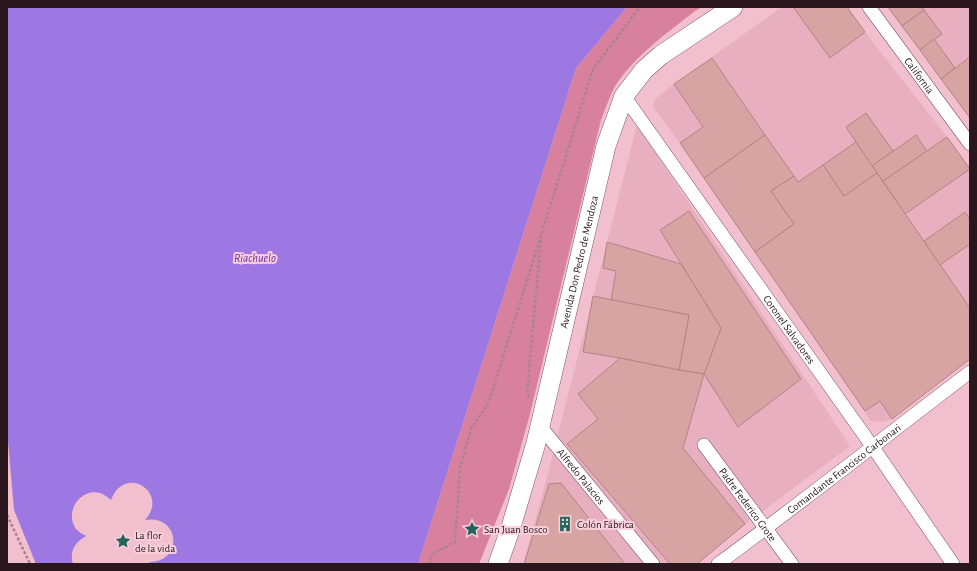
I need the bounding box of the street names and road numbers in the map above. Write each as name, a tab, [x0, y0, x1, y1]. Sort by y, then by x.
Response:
street label: California	[902, 56, 936, 96]
street label: Avenida Don Pedro de Mendoza	[558, 195, 600, 329]
street label: Coronel Salvadores	[761, 293, 817, 366]
street label: Comandante Francisco Carbonari	[785, 422, 903, 516]
street label: Alfredo Palacios	[555, 447, 607, 507]
street label: Padre Federico Grote	[717, 466, 778, 544]

